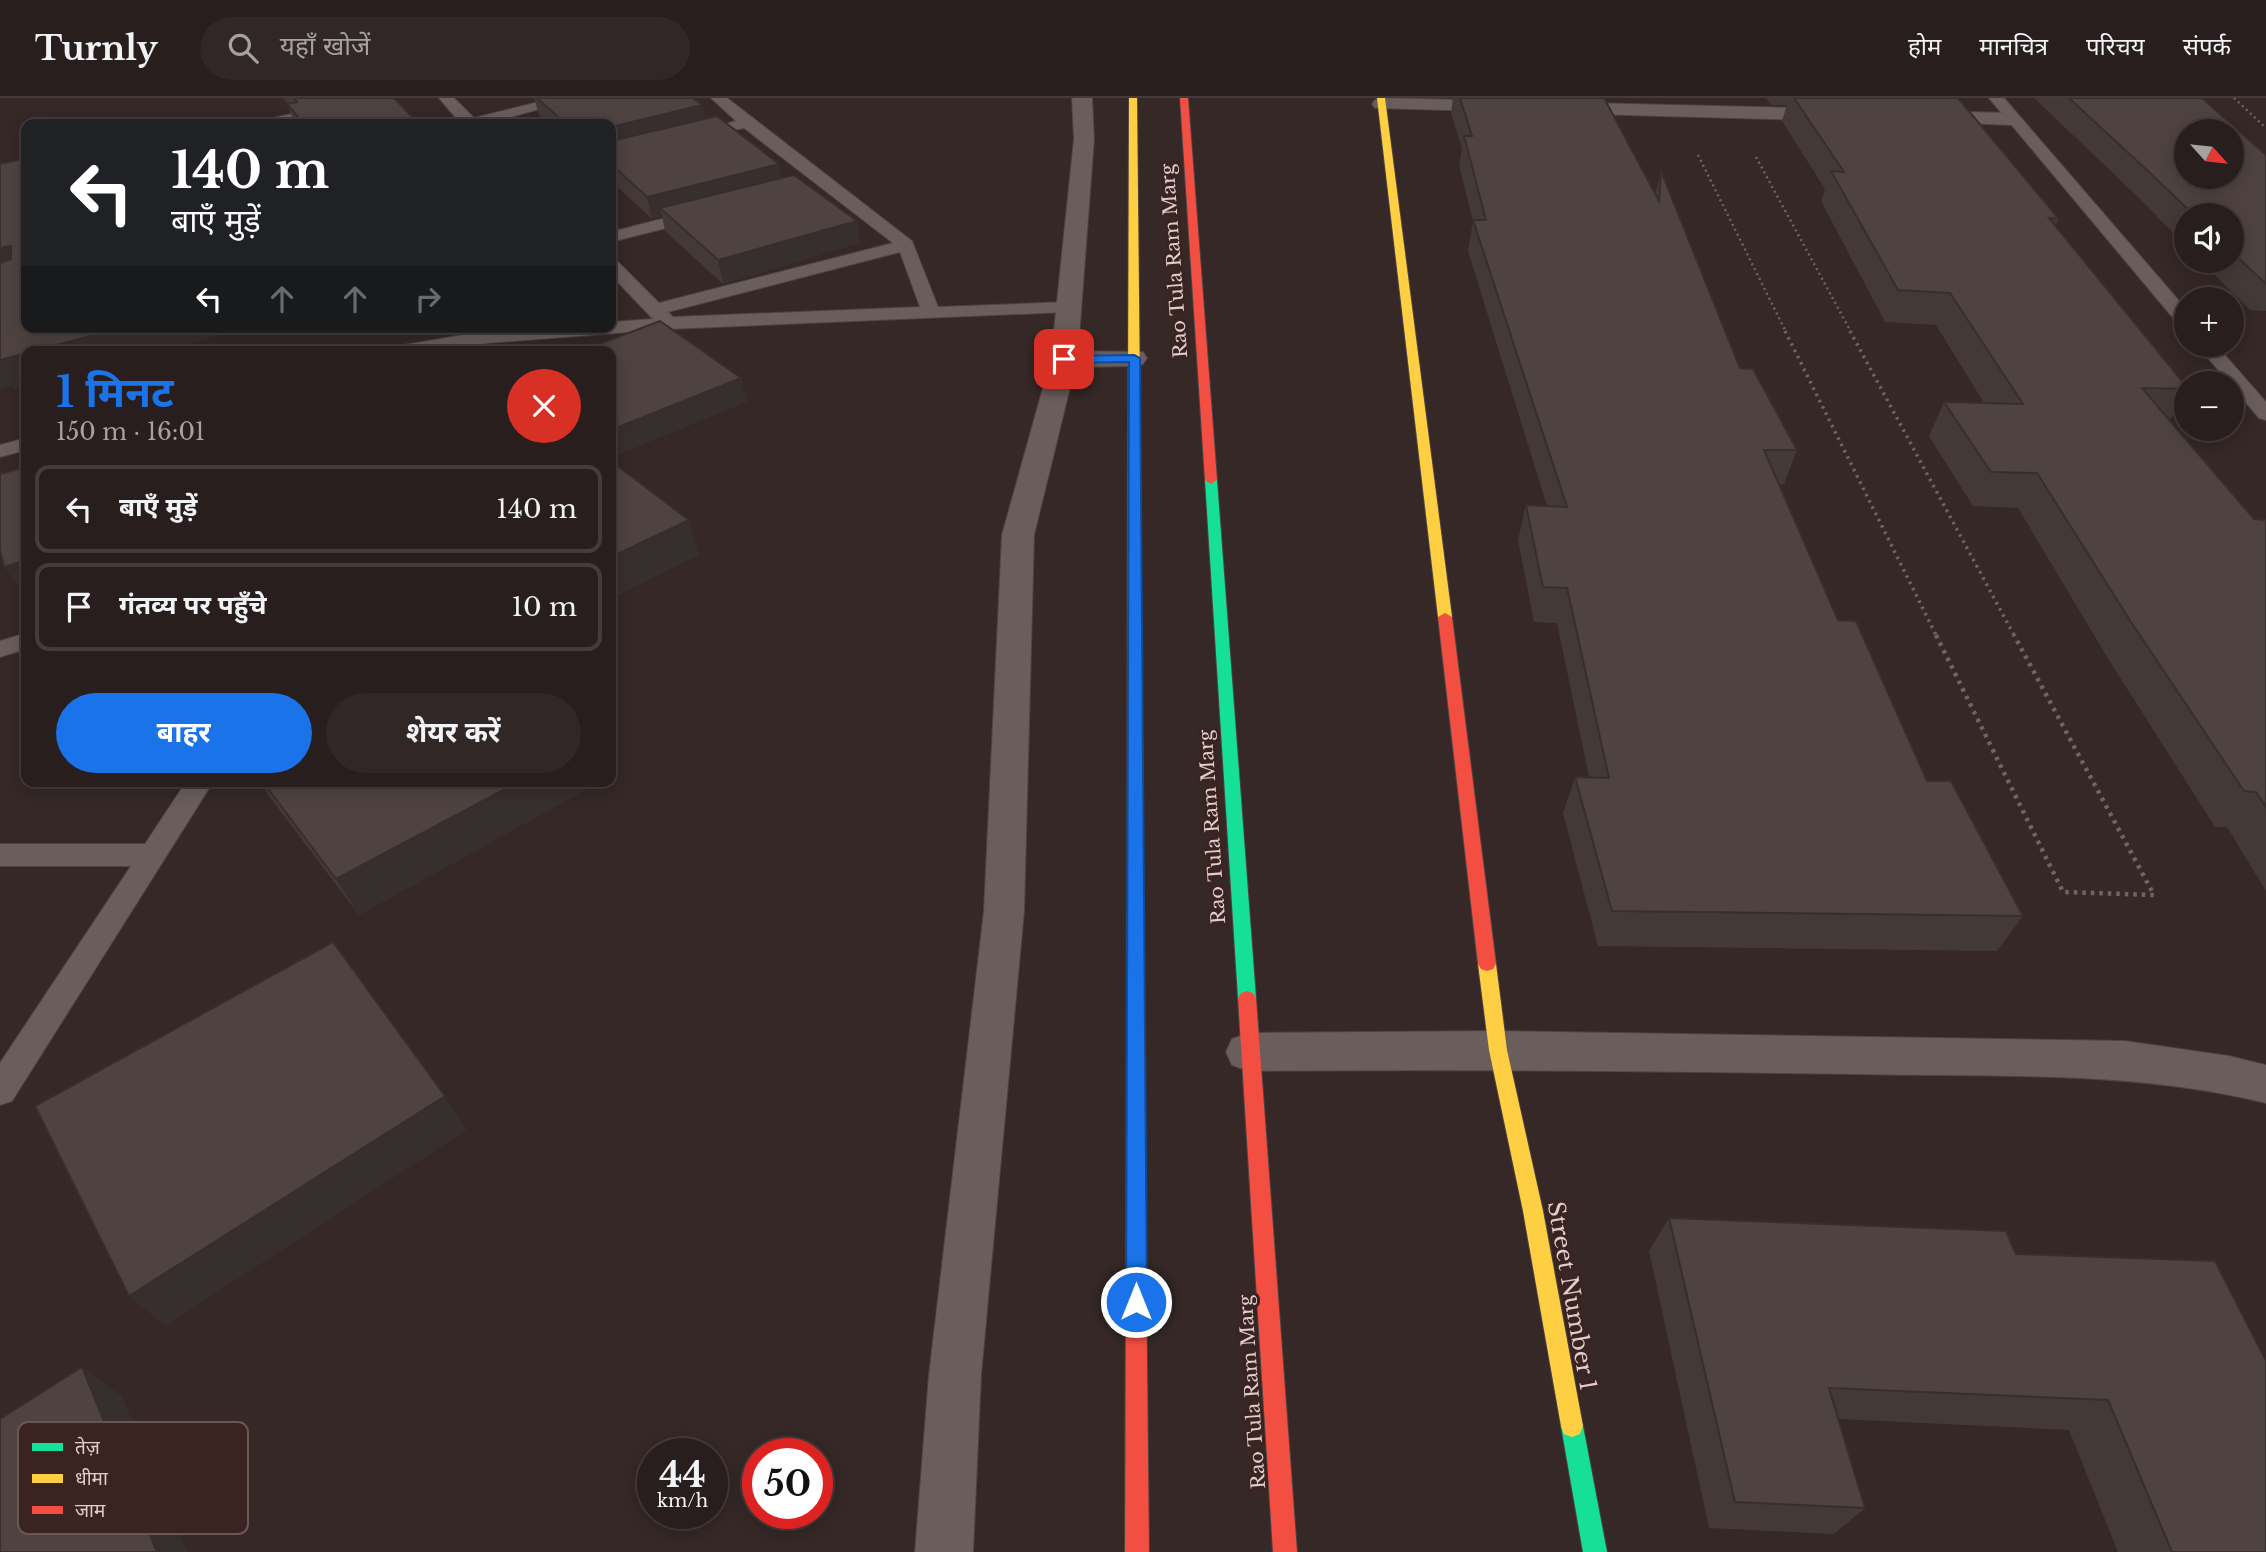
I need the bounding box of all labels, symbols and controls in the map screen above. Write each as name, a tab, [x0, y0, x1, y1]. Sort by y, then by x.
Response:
search box	[200, 17, 690, 80]
text: Turnly	[35, 28, 158, 69]
icon: search	[224, 29, 262, 67]
text: यहाँ खोजें	[280, 30, 370, 62]
text: होम	[1908, 32, 1941, 61]
text: मानचित्र	[1979, 32, 2048, 61]
text: परिचय	[2086, 32, 2145, 61]
text: संपर्क	[2183, 32, 2231, 61]
north arrow	[2174, 119, 2244, 189]
map controls	[2174, 119, 2244, 441]
text: 140 m	[171, 140, 329, 201]
icon: left	[56, 147, 147, 238]
street label: Rao Tula Ram Marg	[1156, 163, 1192, 359]
text: बाएँ मुड़ें	[171, 201, 261, 241]
button: sound	[2174, 203, 2244, 273]
icon: left	[190, 280, 228, 318]
icon: ahead	[263, 280, 301, 318]
icon: ahead	[336, 280, 374, 318]
icon: right	[409, 280, 447, 318]
button: +	[2174, 287, 2244, 357]
pin	[1034, 329, 1094, 389]
icon: arrive	[1045, 340, 1083, 378]
text: 1 मिनट	[56, 366, 174, 418]
button: close	[507, 369, 581, 443]
button: −	[2174, 371, 2244, 441]
text: 150 m · 16:01	[56, 418, 205, 446]
icon: left	[60, 490, 98, 528]
text: बाएँ मुड़ें	[119, 491, 197, 523]
text: 140 m	[496, 493, 577, 525]
icon: arrive	[60, 588, 98, 626]
text: गंतव्य पर पहुँचे	[119, 589, 267, 621]
text: 10 m	[511, 591, 577, 623]
button: बाहर	[56, 693, 312, 773]
button: शेयर करें	[326, 693, 581, 773]
street label: Rao Tula Ram Marg	[1194, 729, 1230, 925]
street label: Street Number 1	[1542, 1199, 1602, 1393]
position arrow	[1099, 1265, 1173, 1339]
street label: Rao Tula Ram Marg	[1234, 1294, 1270, 1490]
legend	[18, 1422, 248, 1534]
text: तेज़	[75, 1436, 101, 1459]
speed limit sign: 50	[742, 1438, 833, 1529]
text: 44	[659, 1453, 706, 1496]
text: धीमा	[75, 1467, 109, 1490]
text: km/h	[657, 1490, 708, 1512]
text: जाम	[75, 1499, 106, 1522]

